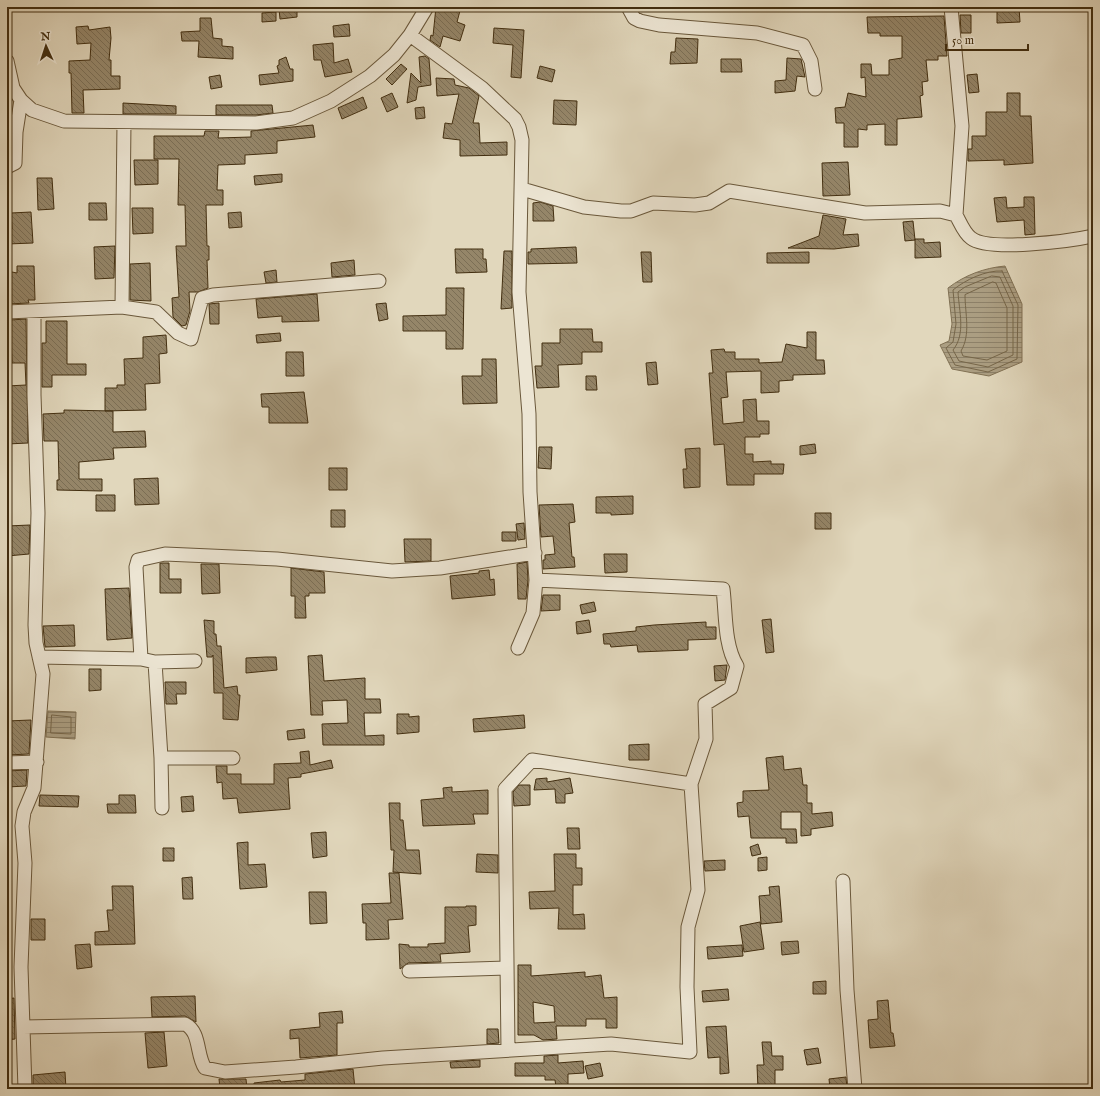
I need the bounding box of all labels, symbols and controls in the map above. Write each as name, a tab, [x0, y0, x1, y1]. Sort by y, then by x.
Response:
north arrow	[26, 26, 66, 66]
scale bar	[946, 26, 1028, 52]
text: N	[39, 30, 51, 44]
text: 50 m	[952, 33, 974, 48]

